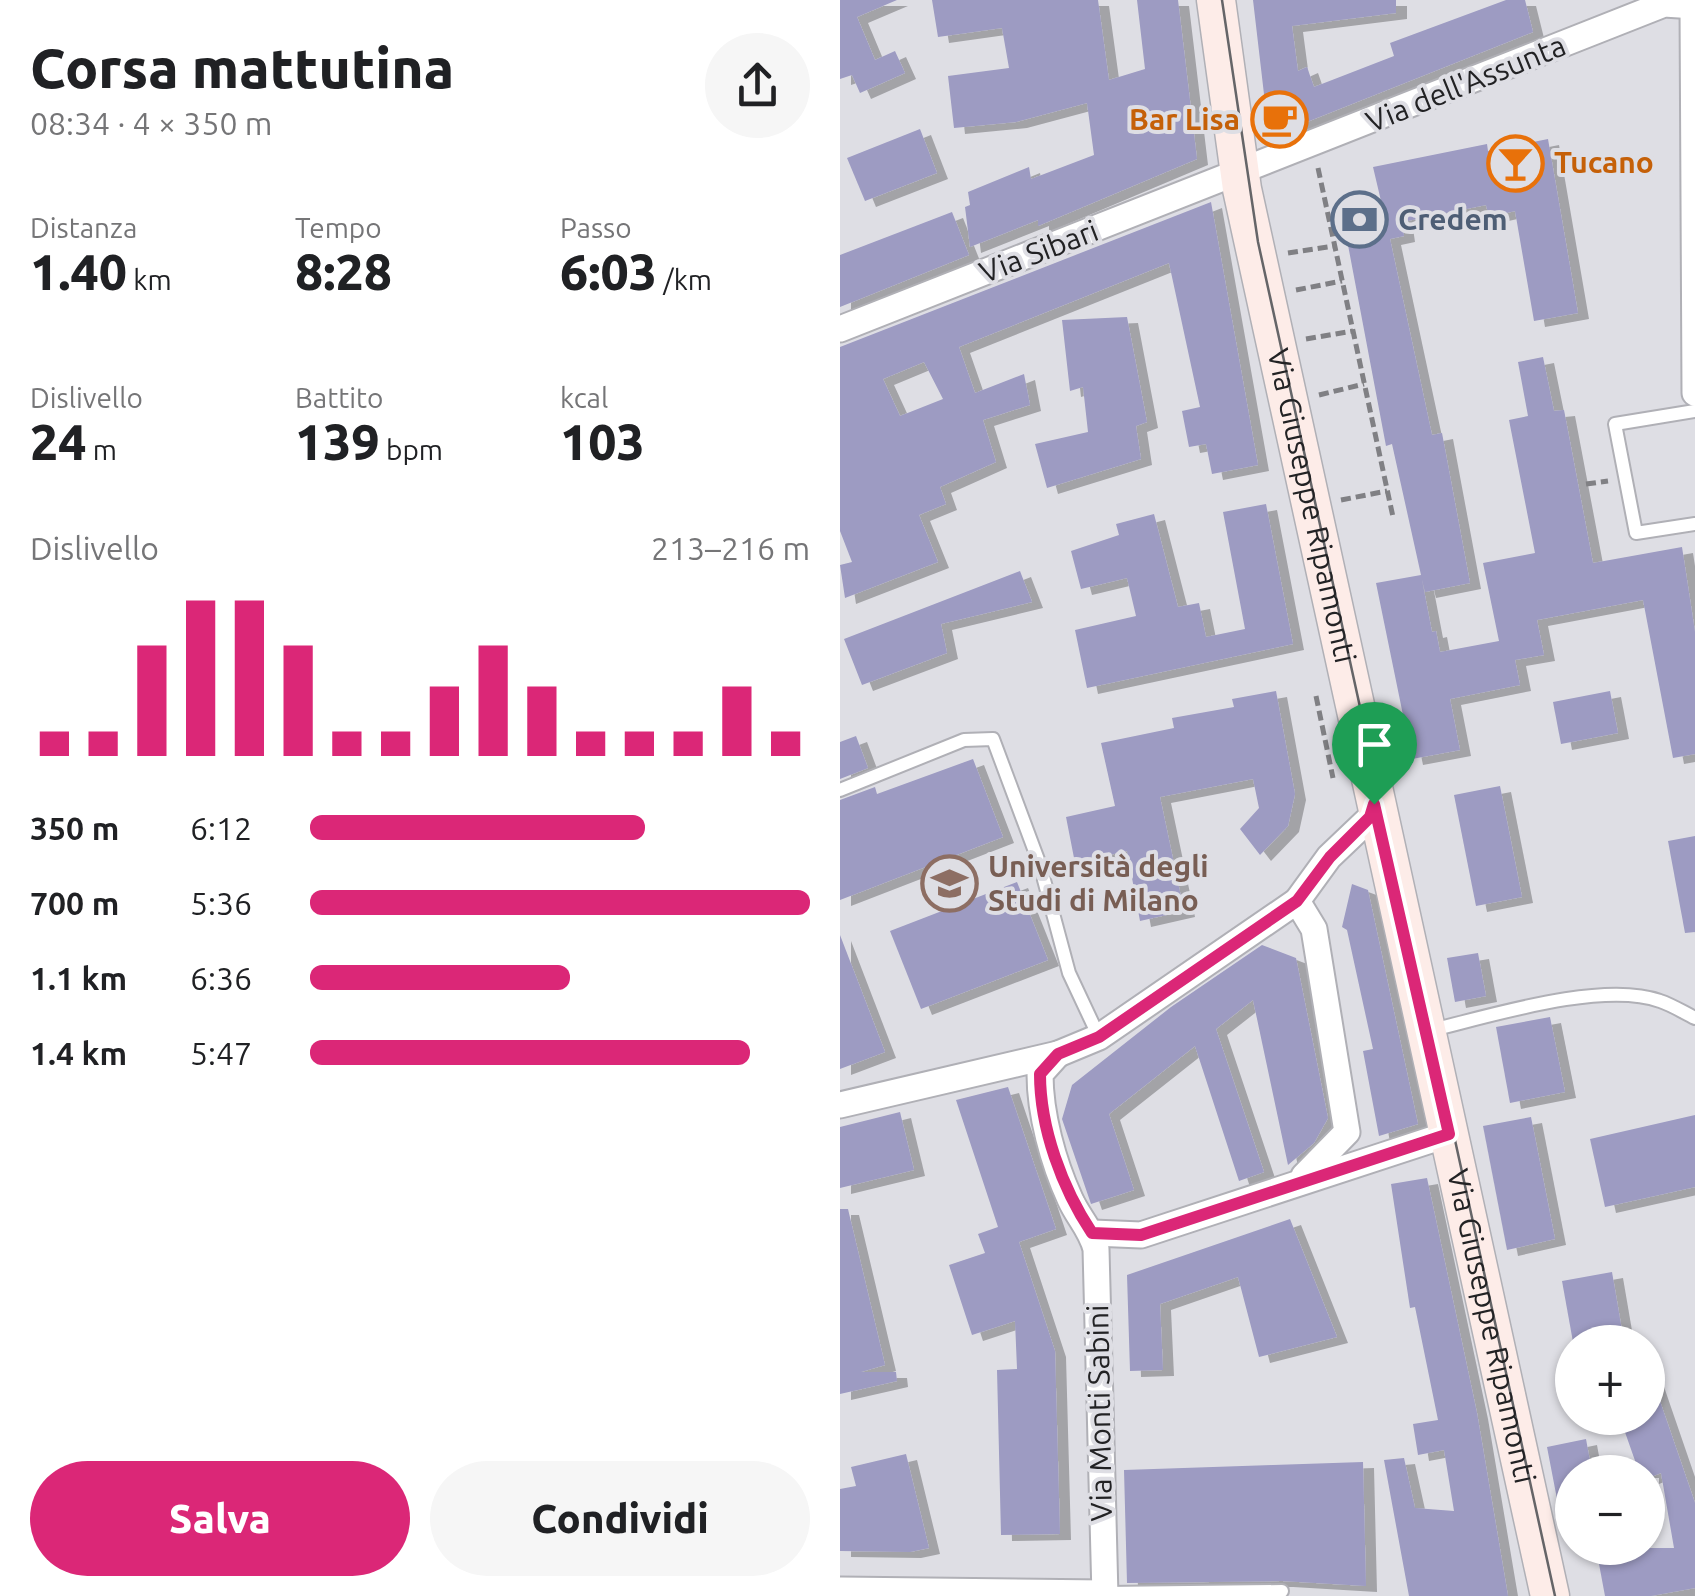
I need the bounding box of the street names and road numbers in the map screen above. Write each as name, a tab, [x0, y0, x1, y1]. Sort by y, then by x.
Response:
street label: Via dell'Assunta	[1361, 28, 1570, 139]
street label: Via Sibari	[975, 213, 1103, 289]
street label: Via Giuseppe Ripamonti	[1261, 345, 1363, 666]
street label: Via Giuseppe Ripamonti	[1441, 1166, 1543, 1486]
street label: Via Monti Sabini	[1080, 1304, 1118, 1522]

